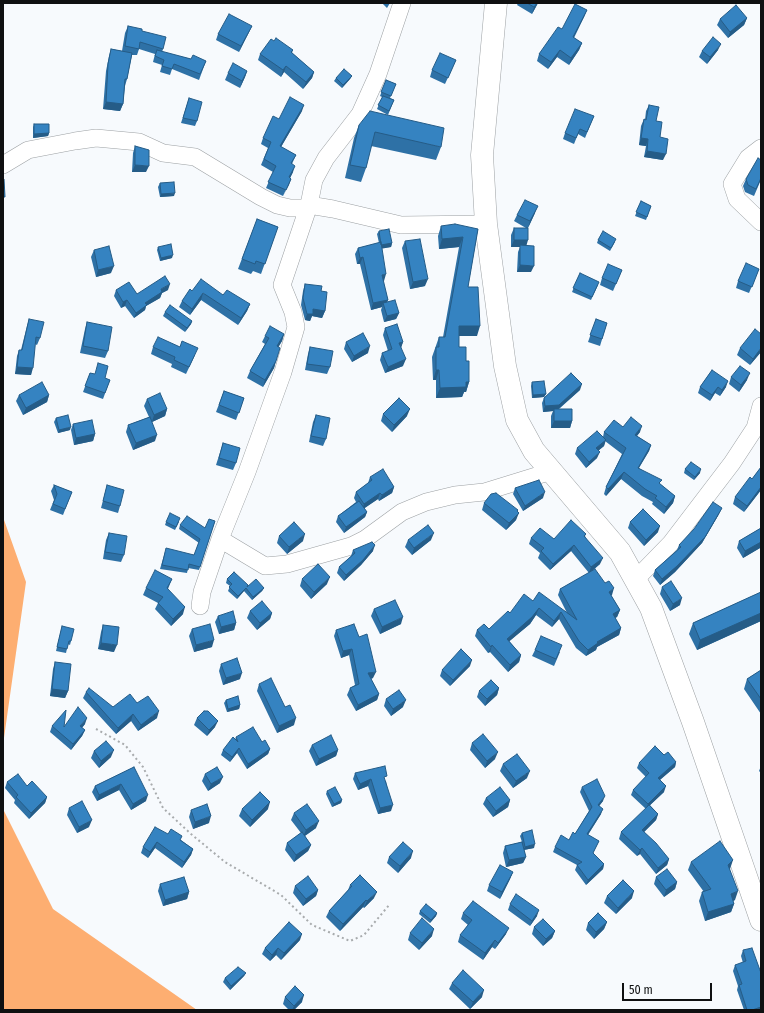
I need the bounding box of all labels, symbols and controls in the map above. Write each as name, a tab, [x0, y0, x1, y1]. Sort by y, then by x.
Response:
scale bar	[624, 975, 714, 1001]
text: 50 m	[629, 983, 653, 997]

